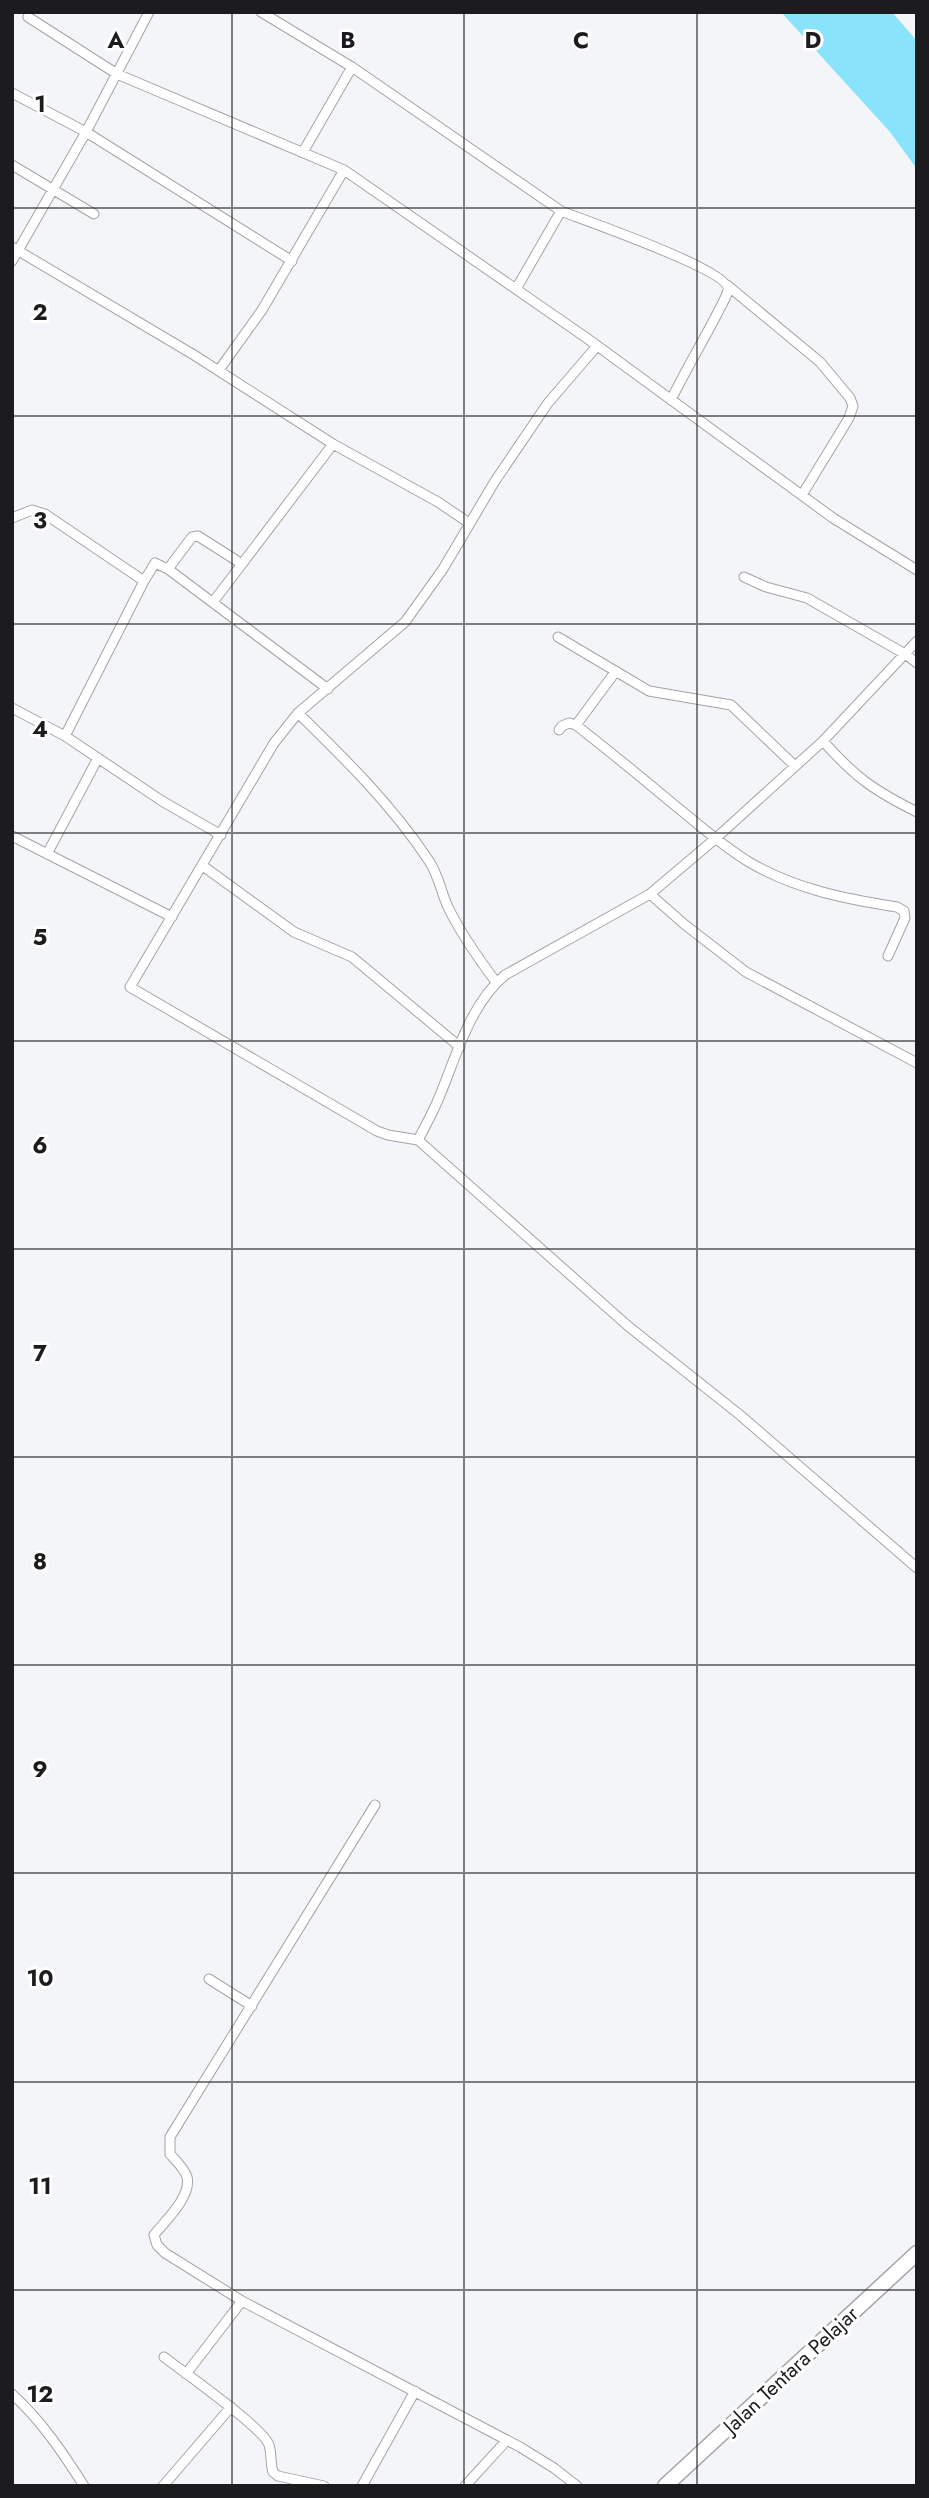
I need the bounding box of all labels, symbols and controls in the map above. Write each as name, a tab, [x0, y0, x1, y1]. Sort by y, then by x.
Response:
text: A	[107, 23, 125, 57]
text: B	[340, 23, 356, 57]
text: C	[573, 23, 589, 57]
text: D	[805, 23, 822, 57]
text: 1	[34, 87, 46, 121]
text: 2	[32, 295, 48, 329]
text: 3	[33, 503, 47, 537]
text: 4	[32, 712, 48, 746]
text: 5	[33, 920, 47, 954]
text: 6	[32, 1128, 48, 1162]
text: 7	[33, 1336, 47, 1370]
text: 8	[33, 1544, 47, 1578]
text: 9	[32, 1752, 48, 1786]
text: 10	[27, 1961, 53, 1995]
text: 11	[28, 2169, 52, 2203]
street label: Jalan Tentara Pelajar	[715, 2299, 866, 2443]
text: 12	[27, 2377, 53, 2411]

